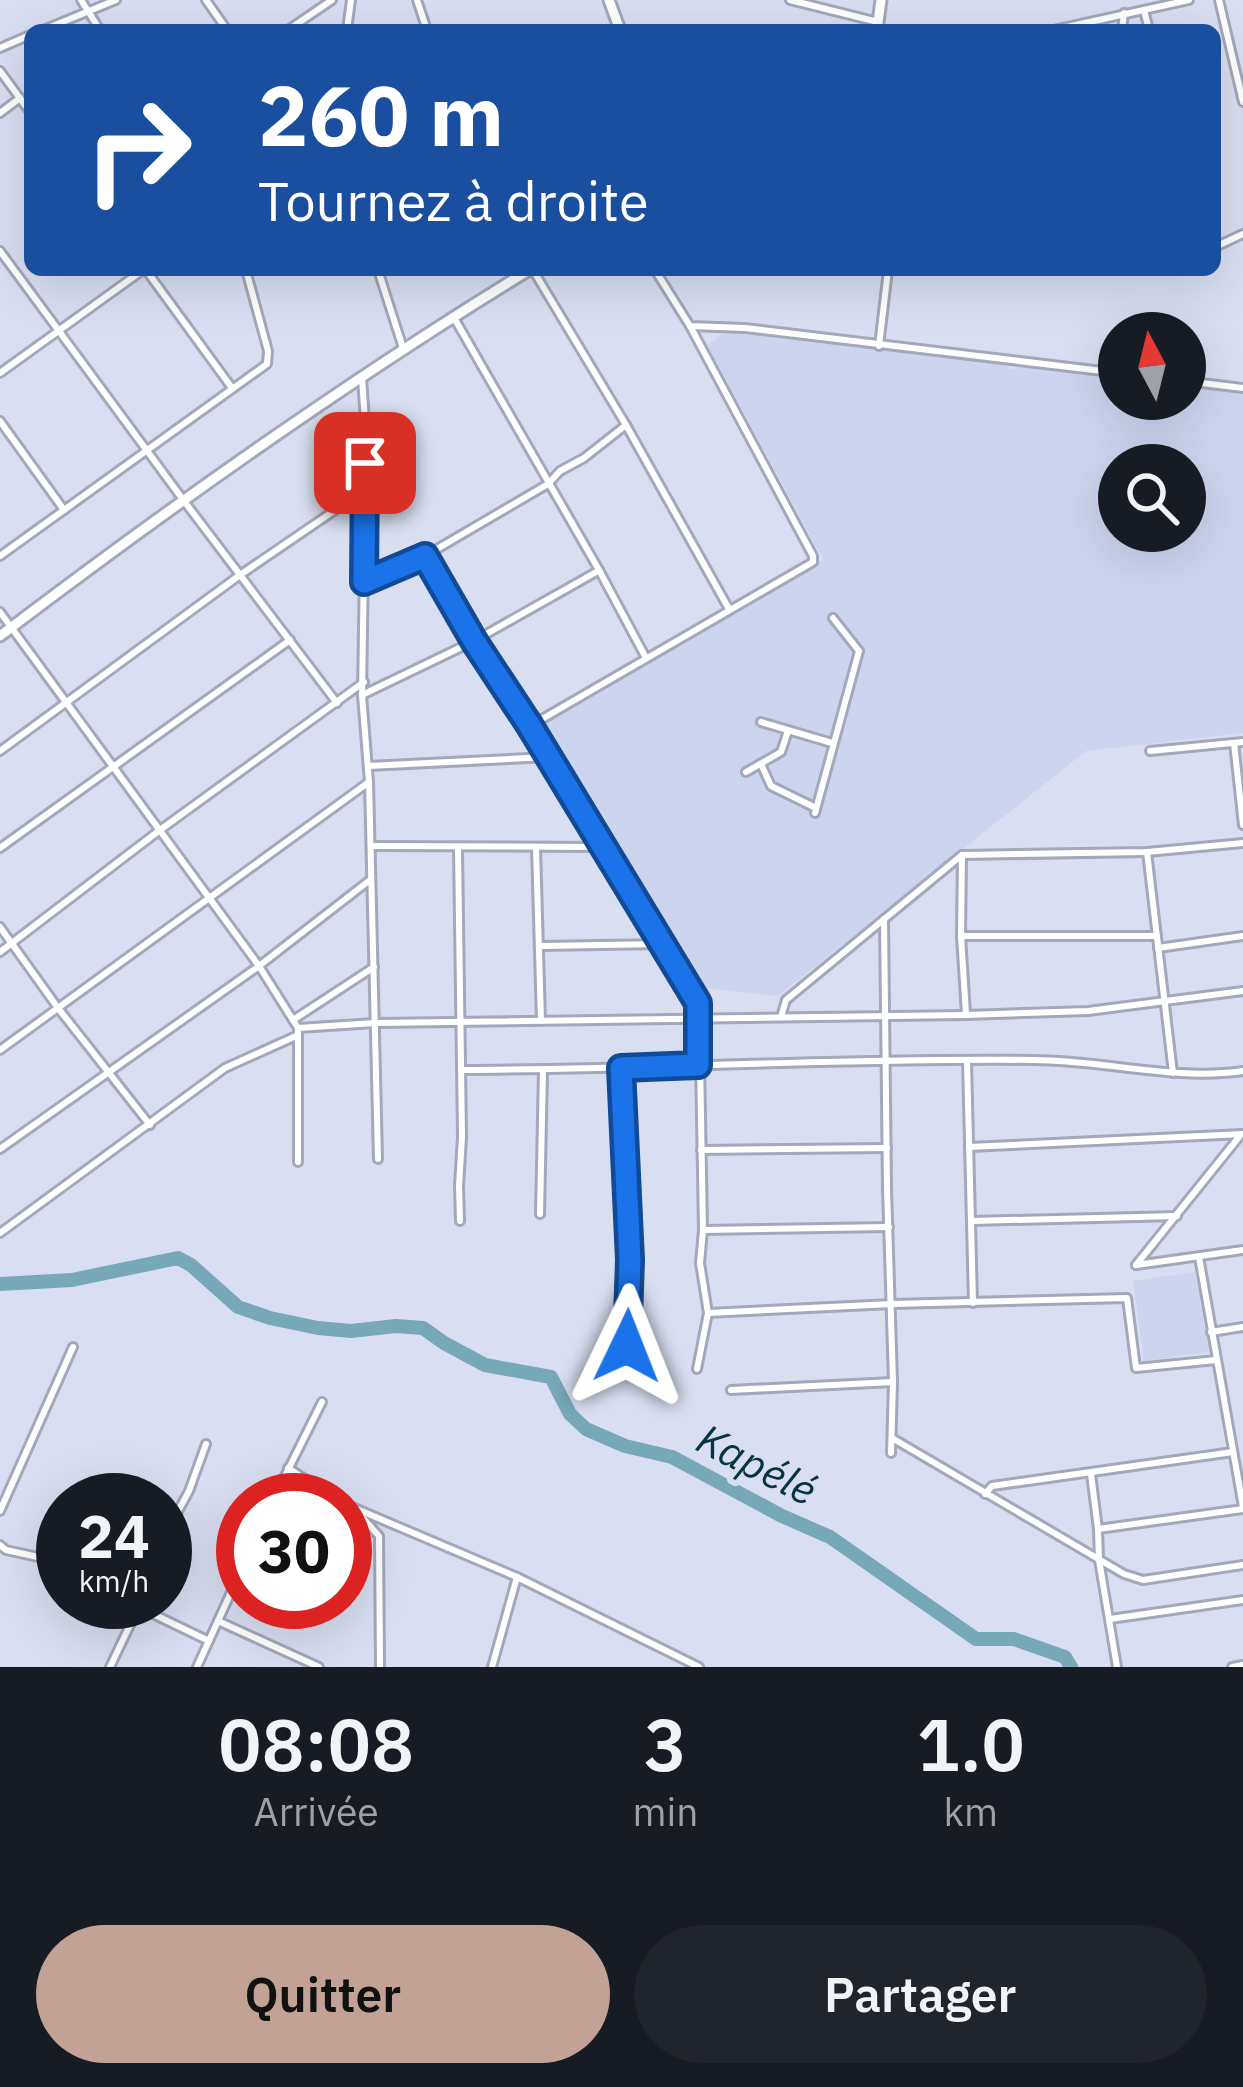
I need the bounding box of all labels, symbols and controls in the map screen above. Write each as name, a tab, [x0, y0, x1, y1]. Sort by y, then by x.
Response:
text: 260 m	[258, 60, 504, 169]
icon: right	[60, 72, 216, 228]
text: Tournez à droite	[258, 166, 649, 236]
north arrow	[1098, 312, 1206, 420]
map controls	[1098, 312, 1206, 552]
pin	[314, 412, 416, 514]
icon: arrive	[332, 430, 398, 496]
button: search	[1098, 444, 1206, 552]
position arrow	[564, 1283, 690, 1409]
water label: Kapélé	[688, 1411, 826, 1517]
speed limit sign: 30	[216, 1473, 372, 1629]
text: 24	[78, 1496, 150, 1575]
text: km/h	[79, 1561, 149, 1600]
text: 08:08	[218, 1697, 414, 1791]
text: 3	[644, 1697, 687, 1791]
text: 1.0	[917, 1697, 1025, 1791]
text: Arrivée	[254, 1786, 379, 1837]
text: min	[632, 1786, 698, 1837]
text: km	[943, 1786, 998, 1837]
button: Quitter	[36, 1925, 610, 2063]
button: Partager	[634, 1925, 1207, 2063]

